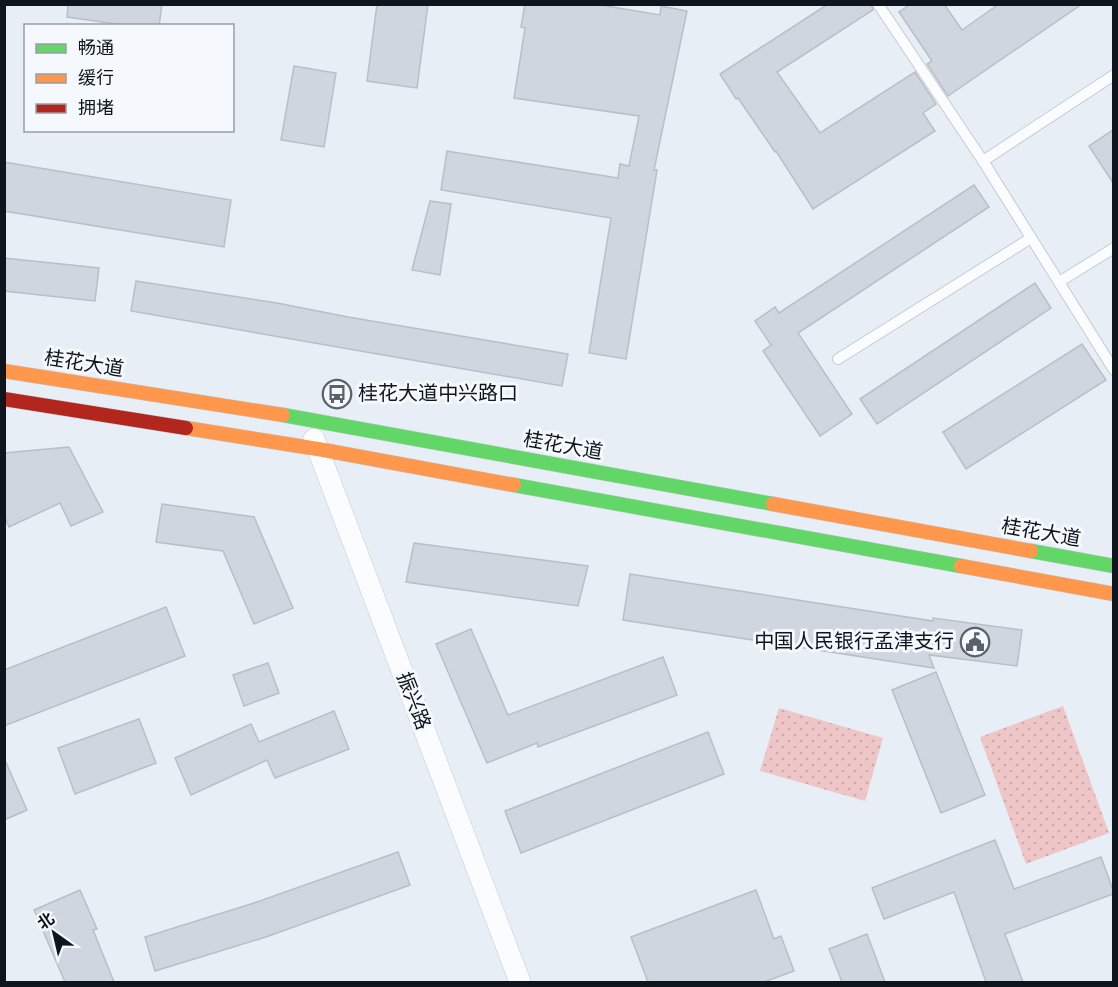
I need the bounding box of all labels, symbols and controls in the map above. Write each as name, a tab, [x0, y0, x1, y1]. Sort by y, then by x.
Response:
legend	[24, 24, 234, 132]
text: 畅通	[78, 38, 114, 59]
text: 缓行	[78, 68, 114, 89]
text: 拥堵	[78, 98, 114, 119]
street label: 桂花大道	[43, 346, 125, 382]
bus stop icon: 桂花大道中兴路口	[321, 378, 353, 410]
place label: 桂花大道中兴路口	[358, 382, 518, 406]
street label: 桂花大道	[522, 427, 604, 465]
street label: 桂花大道	[1000, 514, 1082, 552]
public building icon: 中国人民银行孟津支行	[959, 626, 991, 658]
place label: 中国人民银行孟津支行	[754, 630, 954, 654]
street label: 振兴路	[391, 669, 435, 733]
north arrow	[24, 903, 84, 963]
text: 北	[34, 909, 58, 934]

